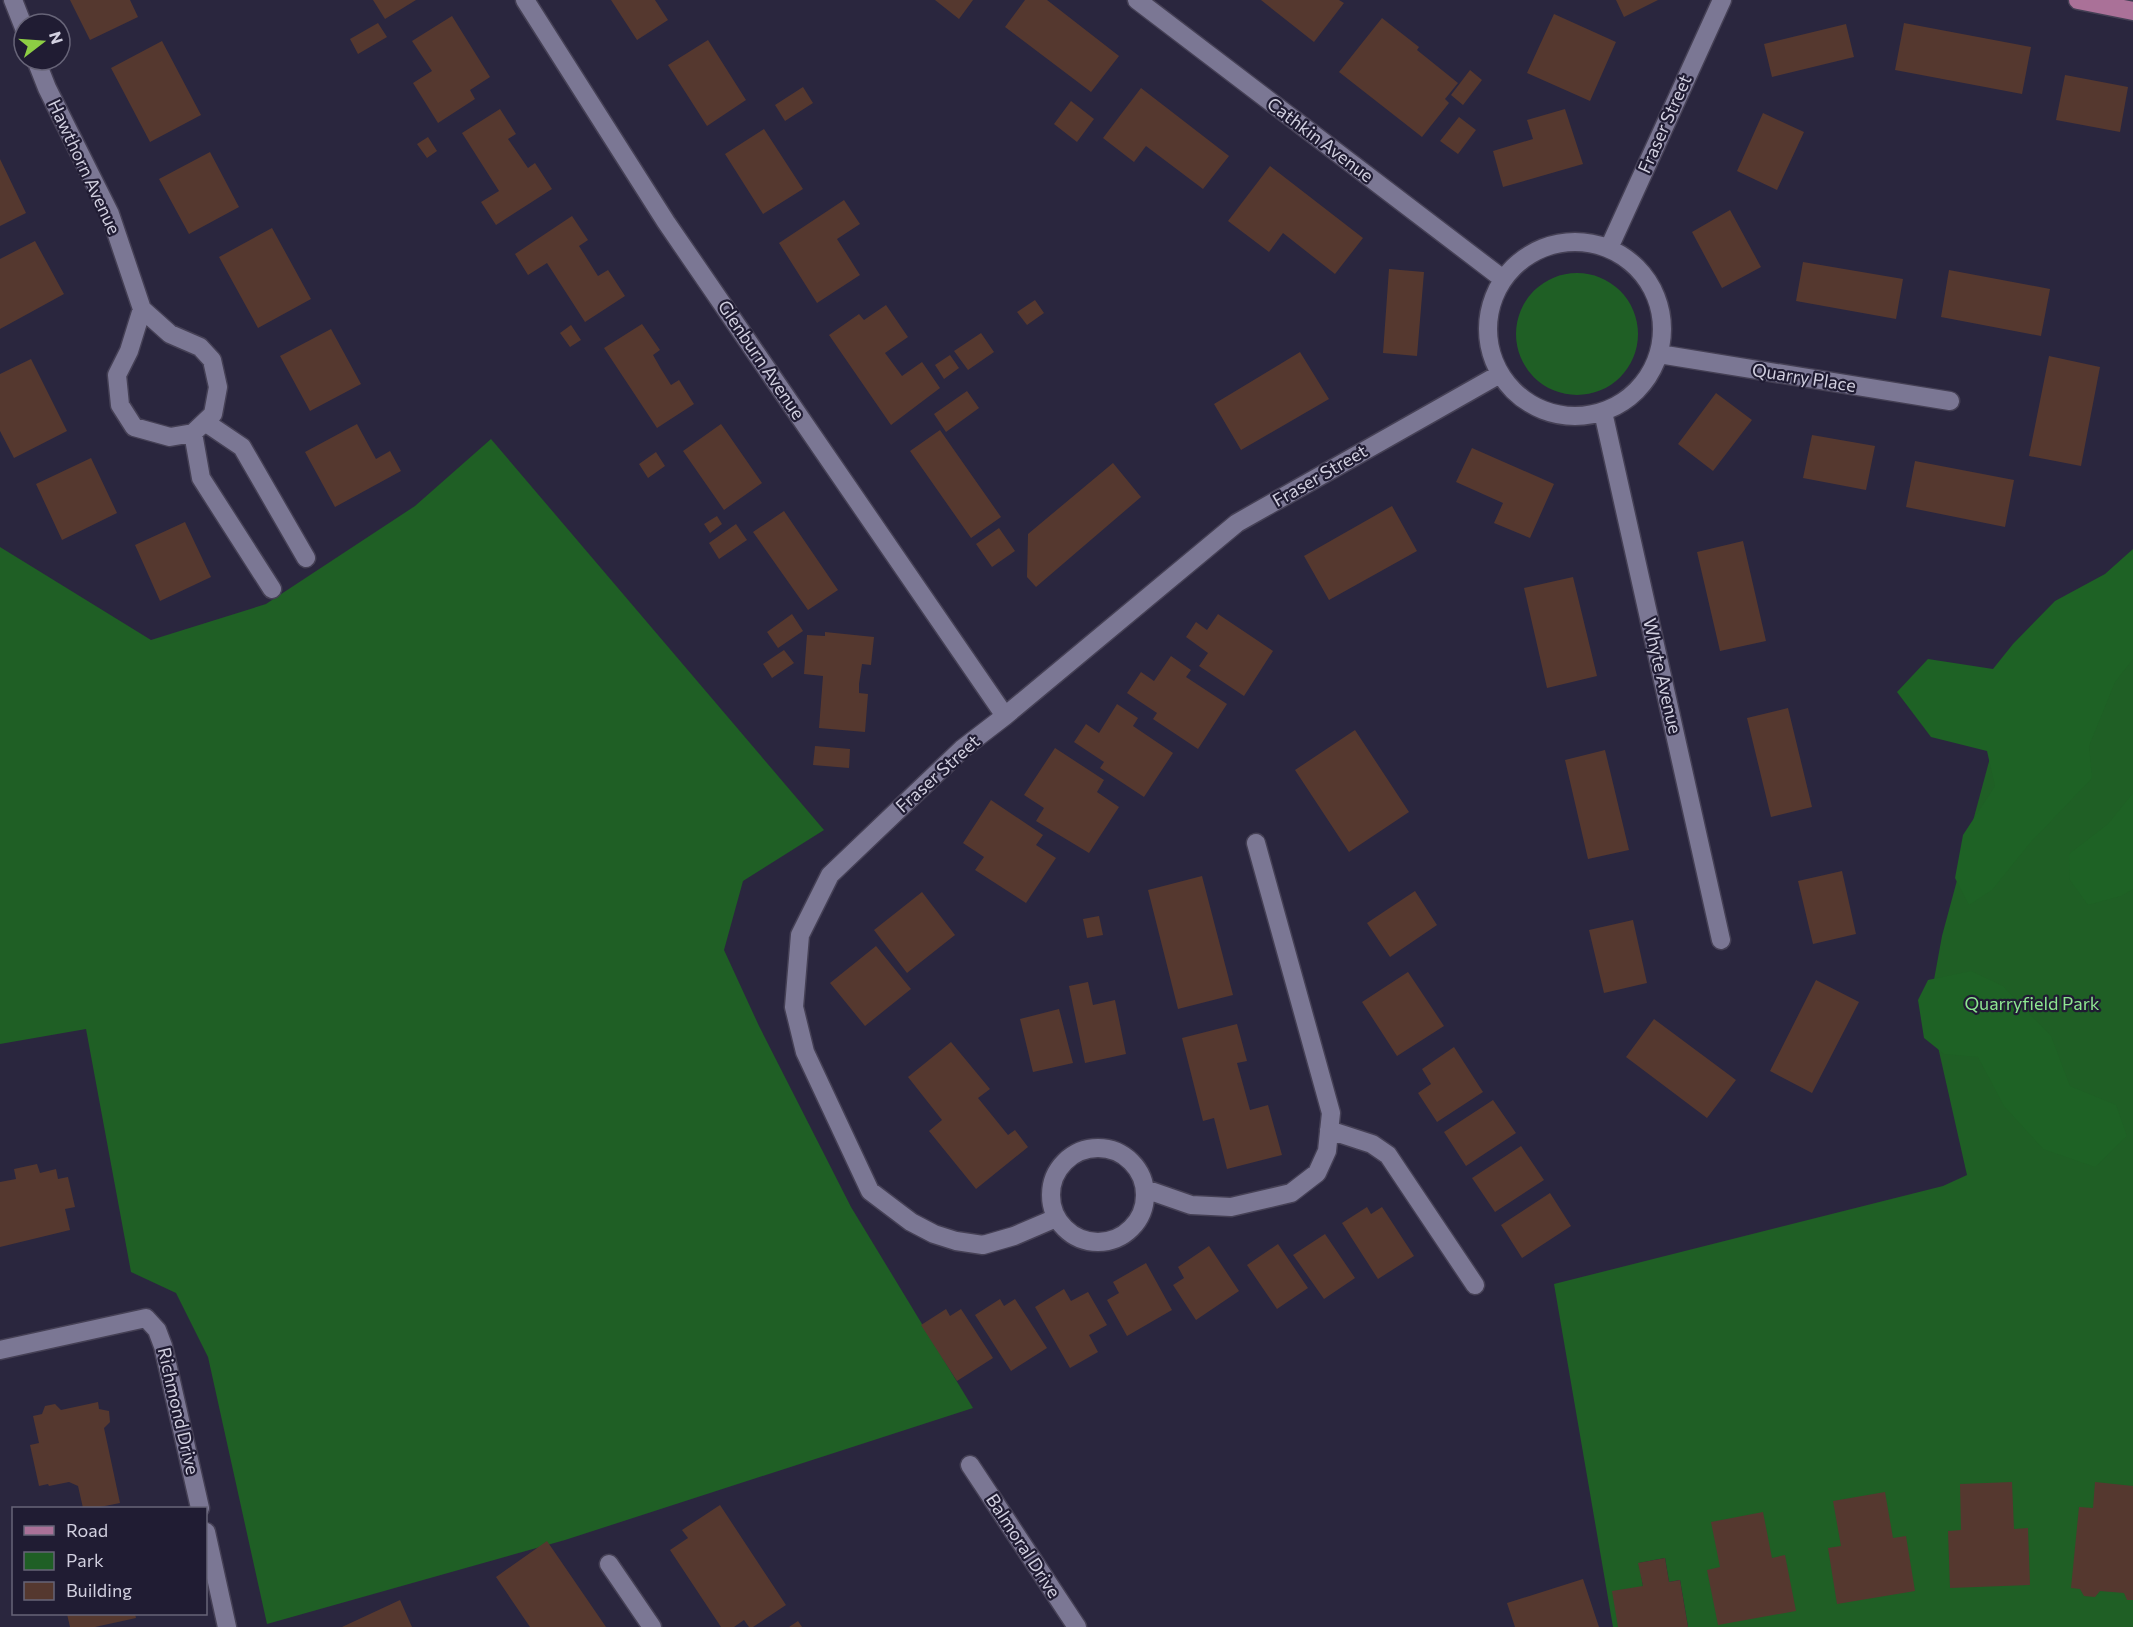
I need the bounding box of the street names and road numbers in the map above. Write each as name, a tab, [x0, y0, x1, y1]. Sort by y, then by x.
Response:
street label: Fraser Street	[1633, 71, 1696, 176]
street label: Cathkin Avenue	[1263, 92, 1378, 186]
street label: Hawthorn Avenue	[44, 96, 126, 238]
street label: Glenburn Avenue	[714, 296, 810, 423]
street label: Quarry Place	[1751, 358, 1858, 396]
street label: Fraser Street	[1268, 439, 1371, 511]
street label: Whyte Avenue	[1639, 616, 1687, 736]
street label: Fraser Street	[891, 730, 984, 817]
street label: Richmond Drive	[154, 1345, 204, 1477]
street label: Balmoral Drive	[982, 1489, 1066, 1602]

